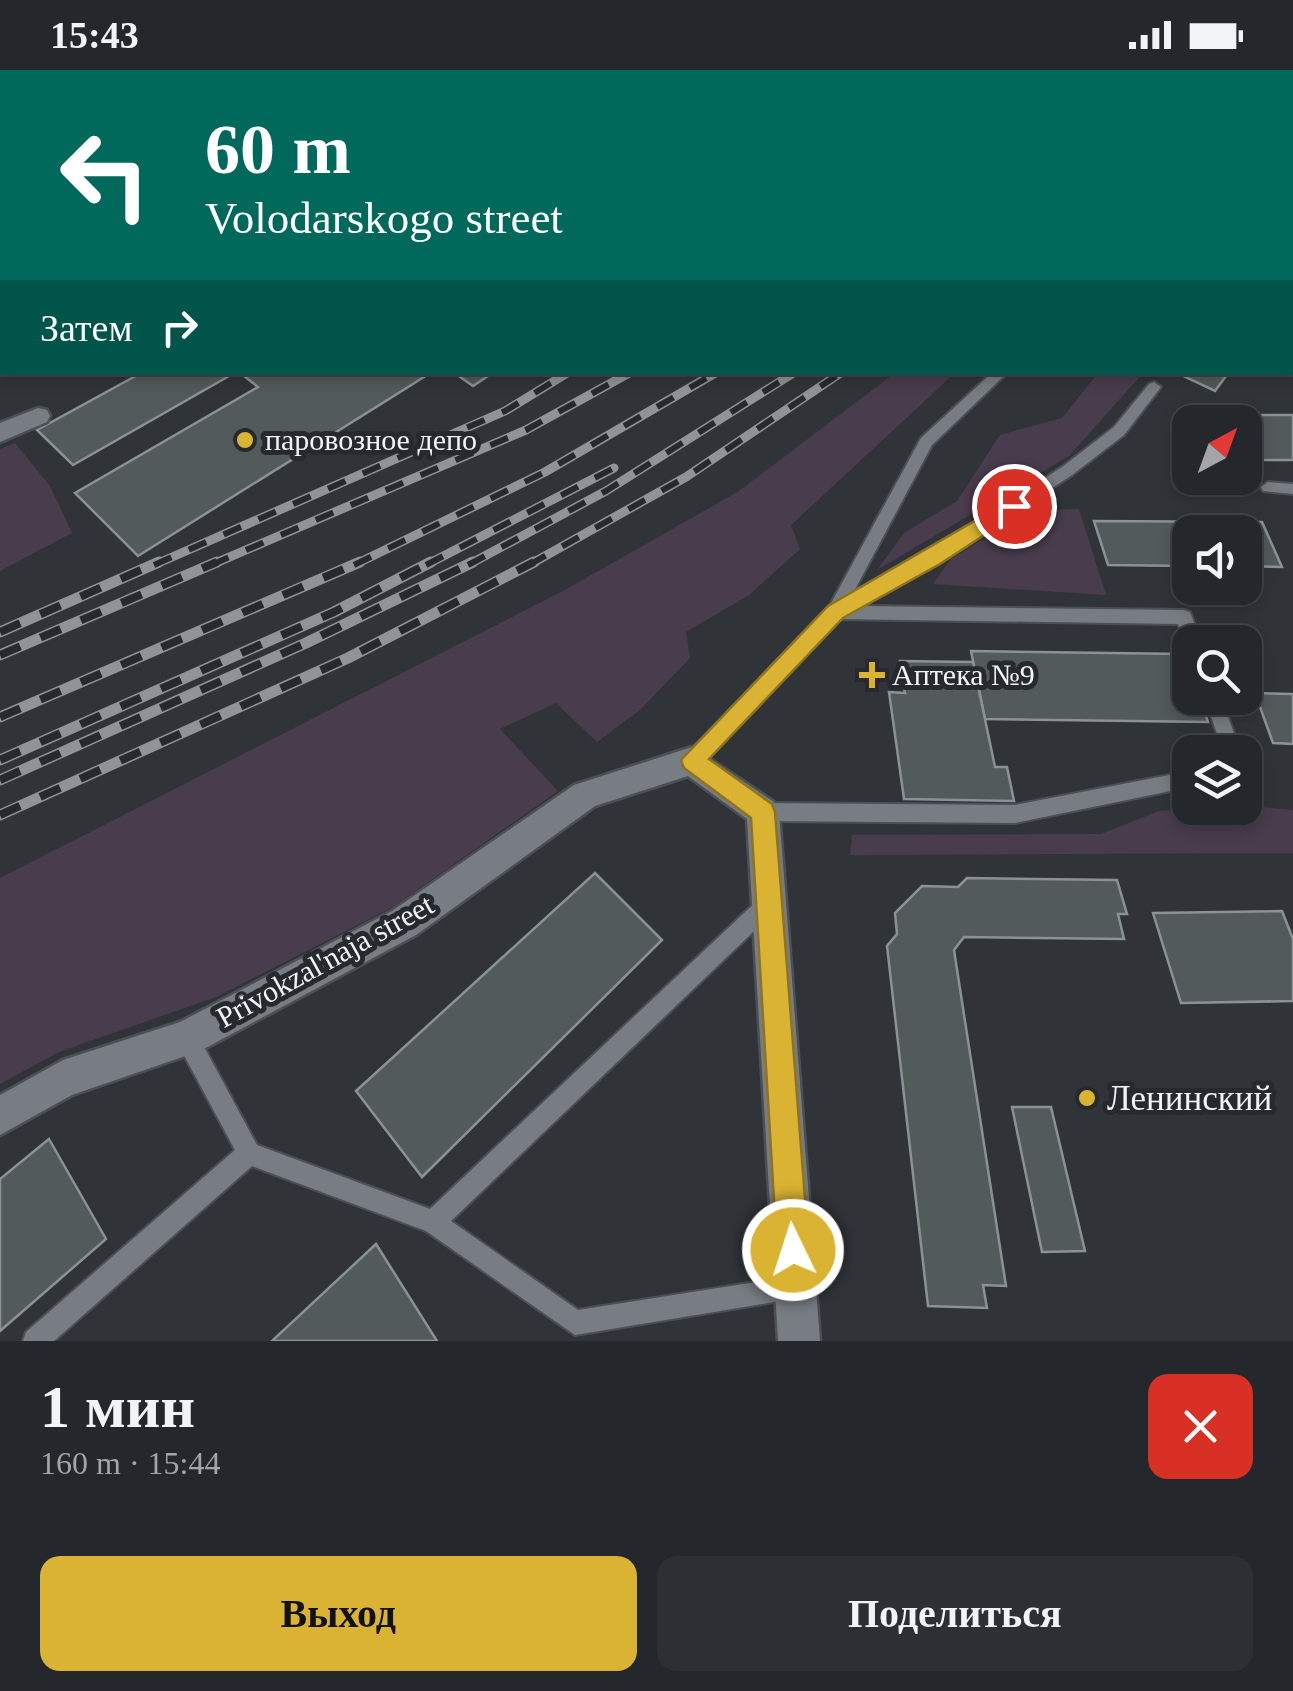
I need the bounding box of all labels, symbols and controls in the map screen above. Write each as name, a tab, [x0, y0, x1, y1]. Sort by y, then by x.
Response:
text: 15:43	[50, 14, 139, 56]
icon: left	[40, 110, 170, 240]
text: 60 m	[205, 111, 351, 188]
text: Volodarskogo street	[205, 193, 563, 243]
icon: right	[152, 300, 207, 355]
text: Затем	[40, 307, 132, 349]
north arrow	[1172, 405, 1262, 495]
map controls	[1172, 405, 1262, 825]
place label: паровозное депо	[265, 423, 477, 456]
marker: паровозное депо	[234, 429, 256, 451]
pin	[972, 464, 1057, 549]
icon: arrive	[987, 479, 1042, 534]
button: sound	[1172, 515, 1262, 605]
button: search	[1172, 625, 1262, 715]
place label: Аптека №9	[892, 658, 1035, 691]
marker: Аптека №9	[861, 664, 883, 686]
button: layers	[1172, 735, 1262, 825]
street label: Privokzal'naja street	[211, 887, 440, 1034]
place label: Ленинский	[1107, 1079, 1272, 1118]
marker: Ленинский	[1076, 1087, 1098, 1109]
position arrow	[741, 1198, 845, 1302]
text: 1 мин	[40, 1374, 195, 1440]
button: close	[1148, 1374, 1253, 1479]
text: 160 m · 15:44	[40, 1445, 220, 1481]
button: Выход	[40, 1556, 637, 1671]
button: Поделиться	[657, 1556, 1253, 1671]

